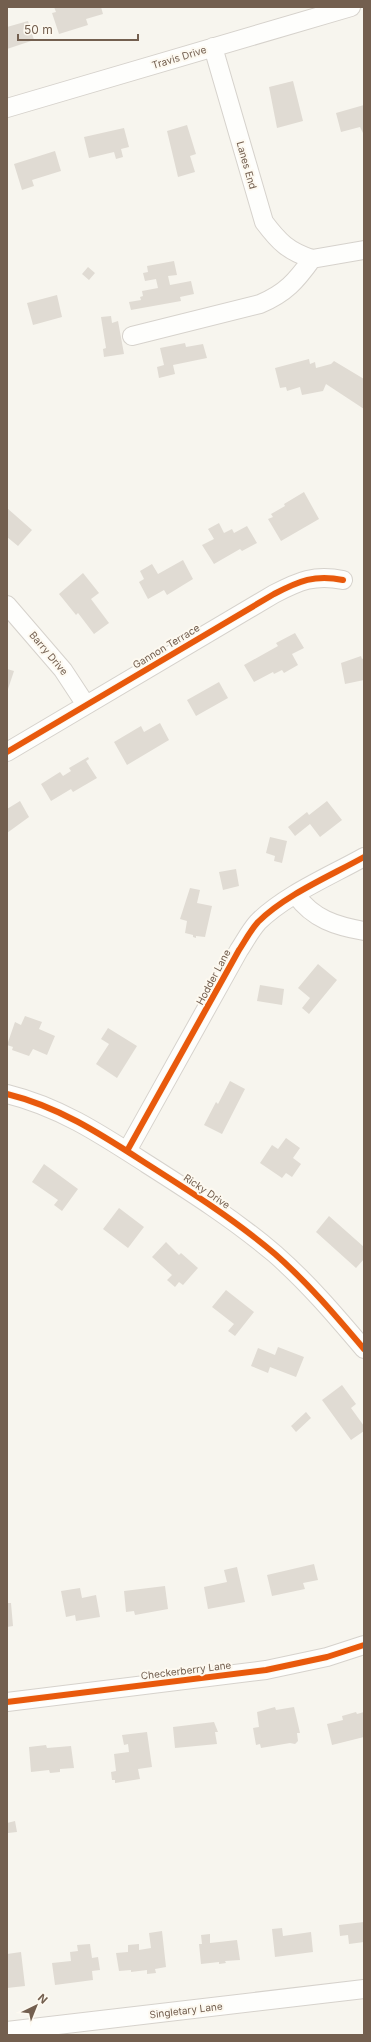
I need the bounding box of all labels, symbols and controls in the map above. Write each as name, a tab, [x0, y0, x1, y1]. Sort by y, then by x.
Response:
scale bar	[18, 16, 138, 42]
text: 50 m	[24, 22, 53, 37]
street label: Travis Drive	[150, 43, 208, 71]
street label: Lanes End	[234, 140, 260, 190]
street label: Gannon Terrace	[130, 621, 202, 671]
street label: Barry Drive	[27, 629, 71, 677]
street label: Hodder Lane	[193, 947, 233, 1007]
street label: Ricky Drive	[182, 1171, 233, 1211]
street label: Checkerberry Lane	[140, 1658, 232, 1682]
north arrow	[16, 1986, 56, 2026]
text: N	[35, 1991, 51, 2007]
street label: Singletary Lane	[149, 2000, 223, 2020]

